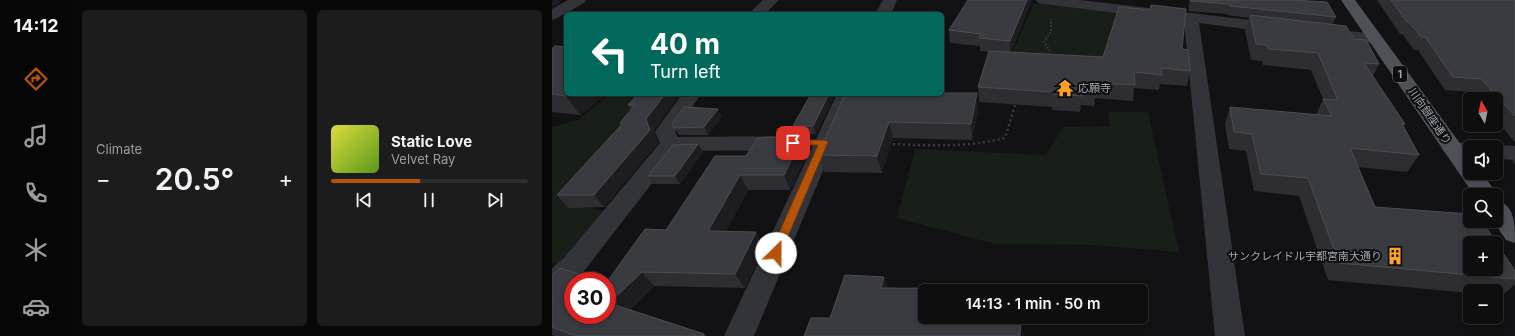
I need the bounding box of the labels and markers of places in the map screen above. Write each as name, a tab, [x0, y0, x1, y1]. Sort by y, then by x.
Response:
temple icon: 応願寺	[1055, 78, 1075, 98]
place label: 応願寺	[1078, 81, 1111, 95]
pin	[776, 126, 810, 160]
building icon: サンクレイドル宇都宮南大通り	[1385, 246, 1405, 266]
place label: サンクレイドル宇都宮南大通り	[1228, 249, 1382, 263]

